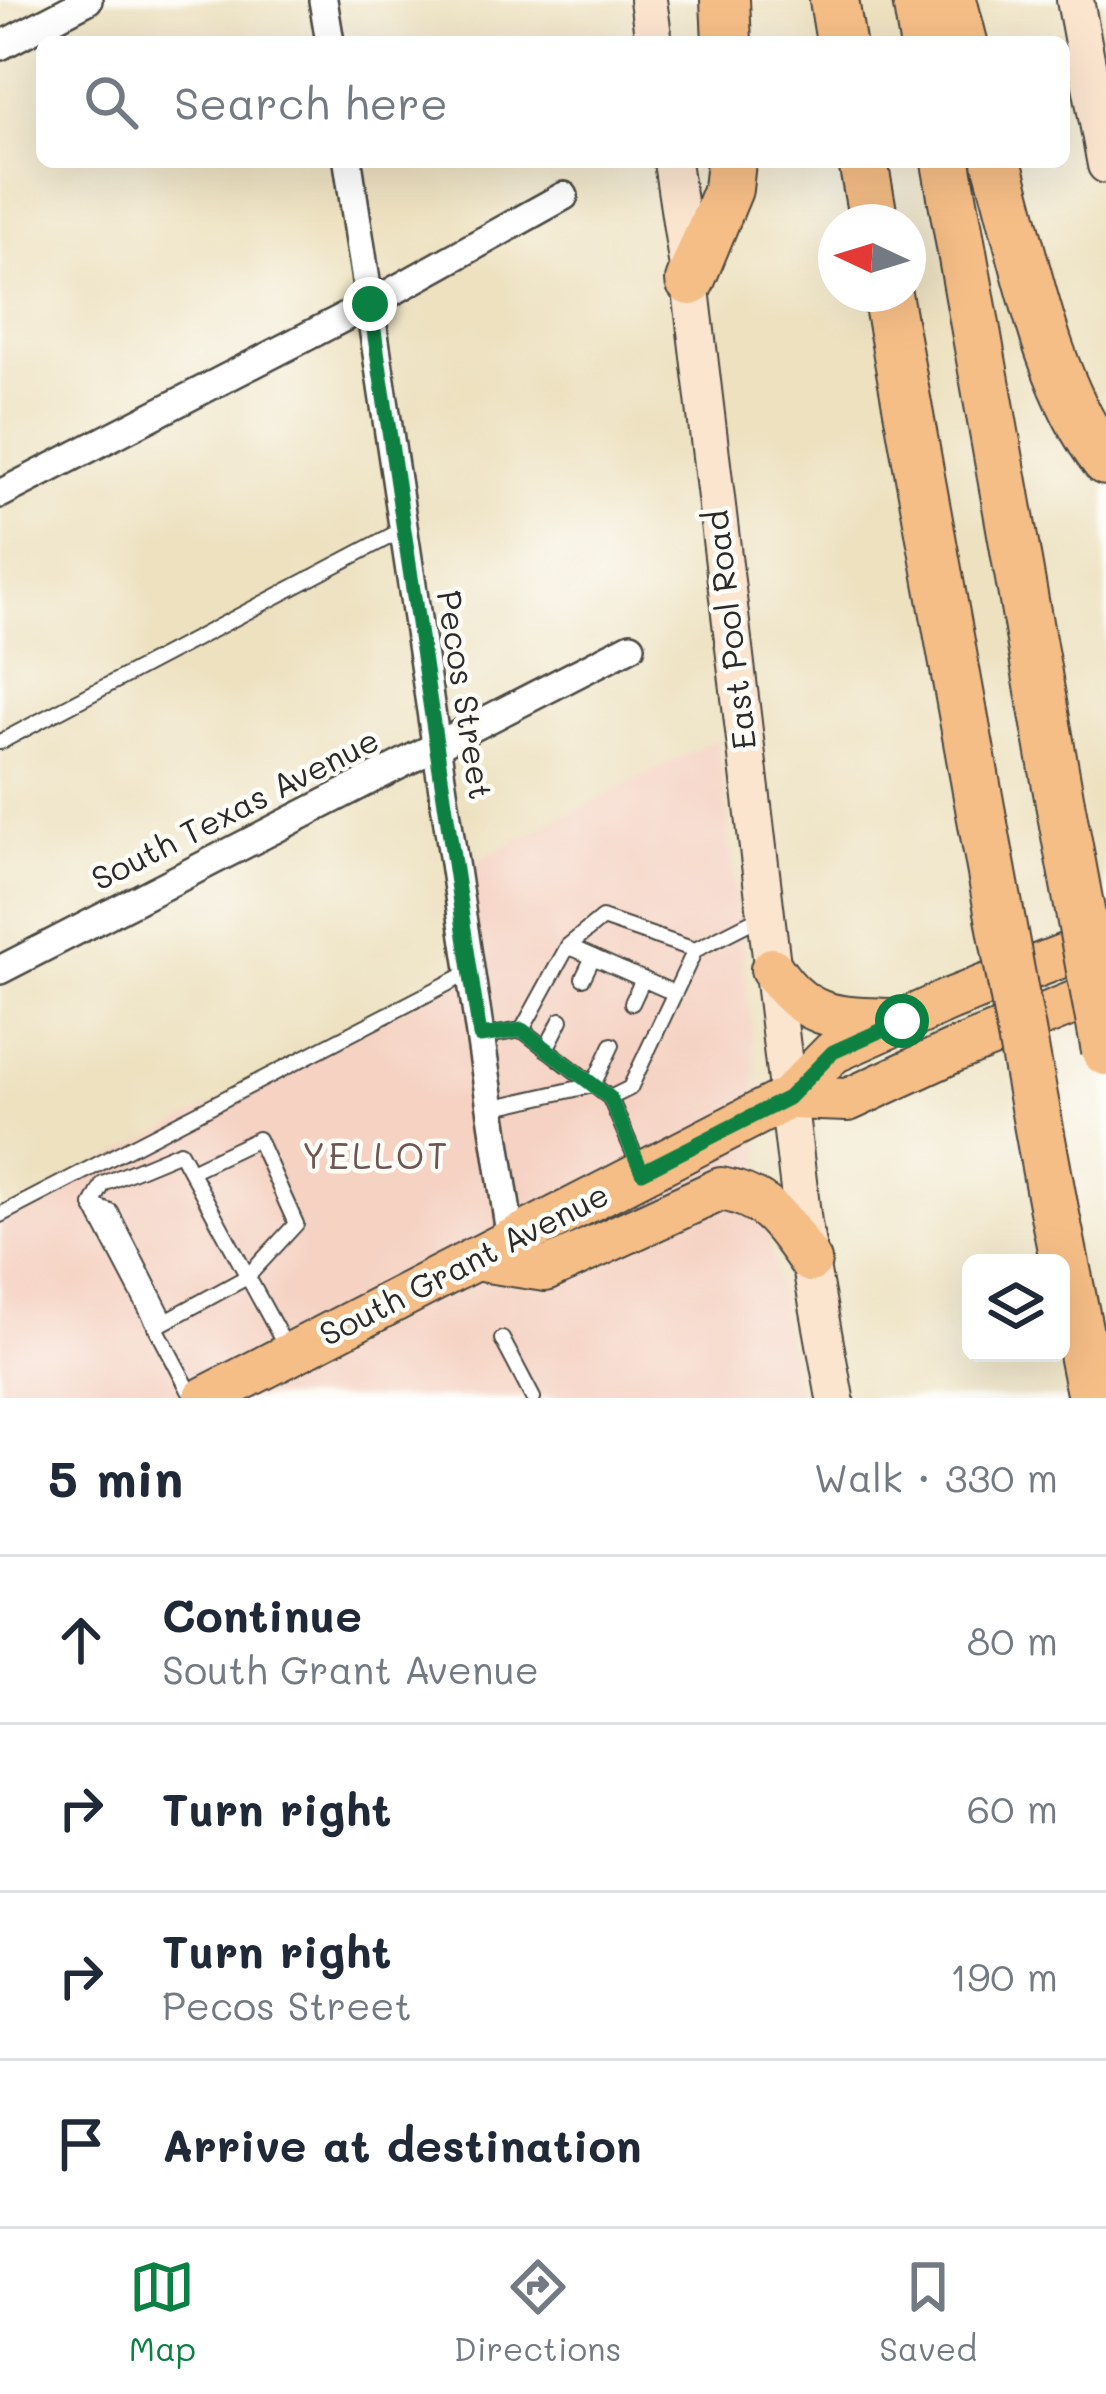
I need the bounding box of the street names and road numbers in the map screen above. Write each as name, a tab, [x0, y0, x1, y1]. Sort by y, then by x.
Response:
street label: East Pool Road	[692, 508, 765, 752]
street label: Pecos Street	[429, 587, 504, 802]
street label: South Texas Avenue	[83, 717, 385, 899]
street label: South Grant Avenue	[311, 1171, 615, 1354]

